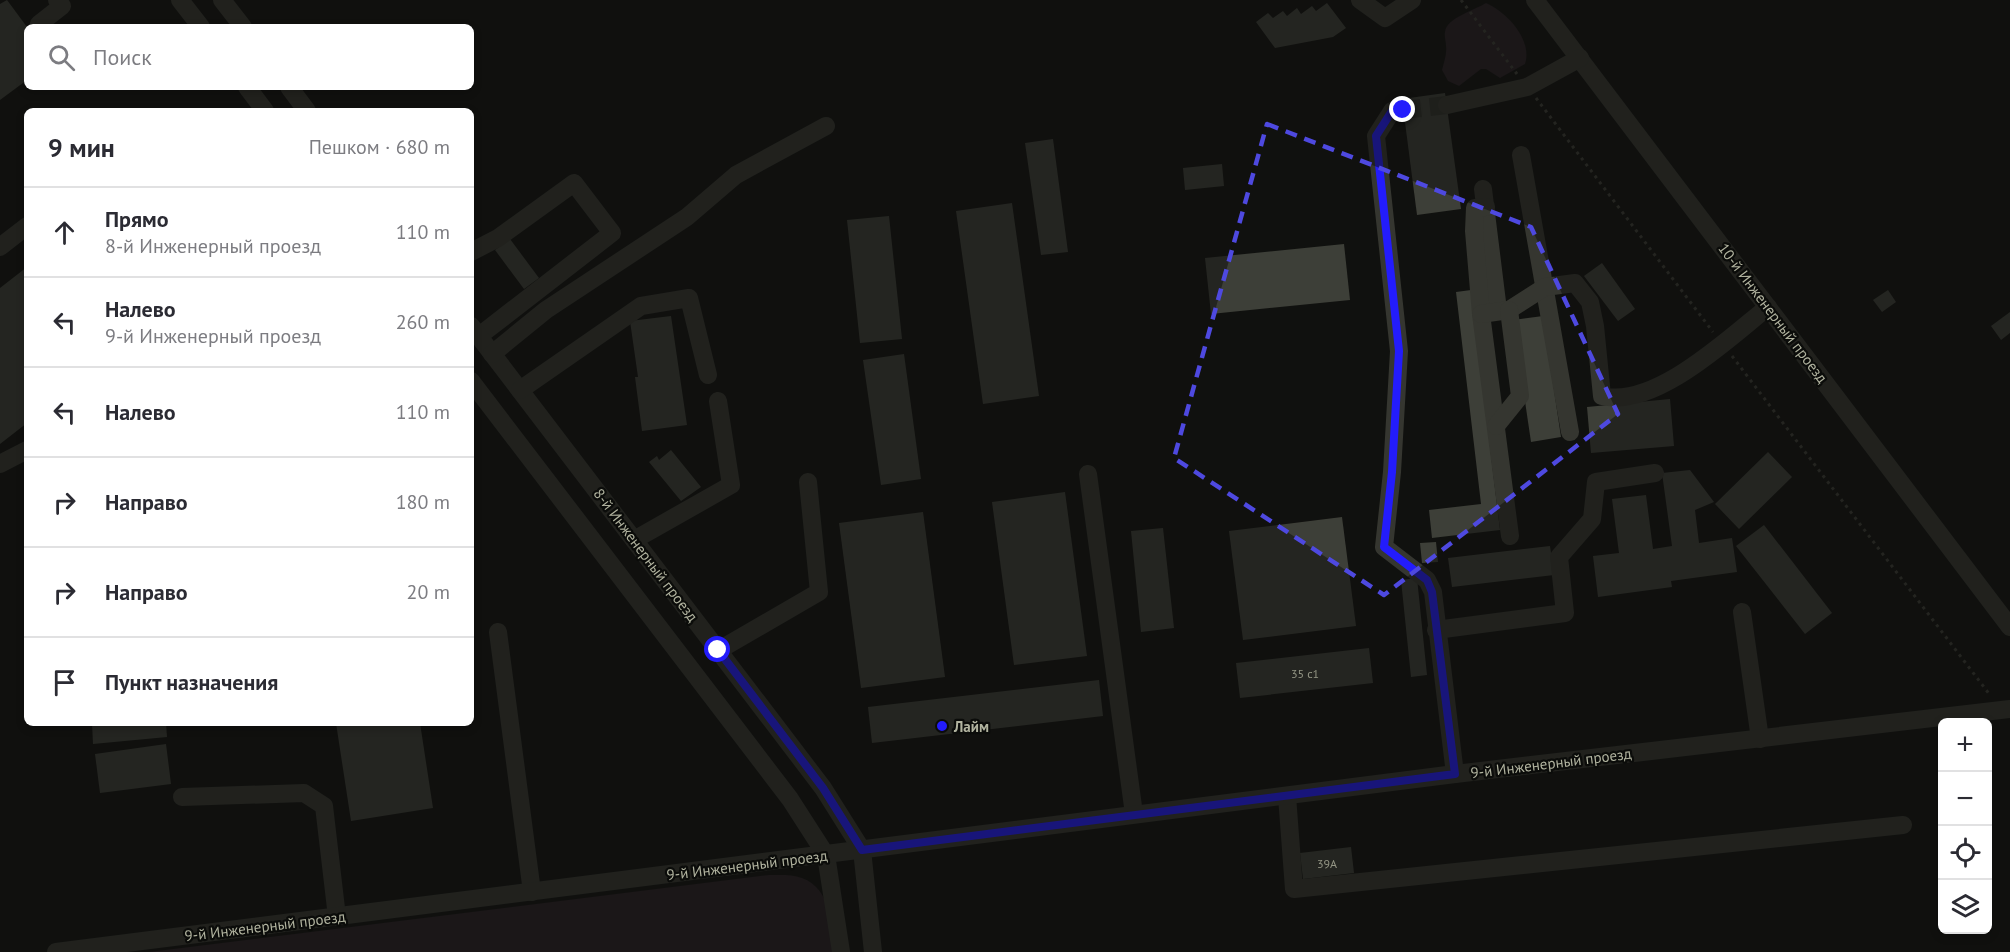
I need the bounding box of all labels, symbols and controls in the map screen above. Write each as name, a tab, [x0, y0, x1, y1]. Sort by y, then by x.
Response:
search box	[24, 24, 474, 90]
icon: search	[45, 41, 78, 74]
text: Поиск	[93, 43, 152, 71]
route end	[1389, 96, 1415, 122]
text: 9 мин	[48, 131, 115, 164]
text: Пешком · 680 m	[309, 134, 450, 160]
text: Прямо	[105, 205, 168, 233]
icon: ahead	[48, 216, 81, 249]
text: 110 m	[396, 219, 450, 245]
text: 8-й Инженерный проезд	[105, 233, 321, 259]
street label: 10-й Инженерный проезд	[1714, 239, 1832, 387]
text: Налево	[105, 295, 176, 323]
icon: left	[48, 306, 81, 339]
text: 260 m	[396, 309, 450, 335]
text: 9-й Инженерный проезд	[105, 323, 321, 349]
icon: left	[48, 396, 81, 429]
text: Налево	[105, 398, 176, 426]
text: 110 m	[396, 399, 450, 425]
street label: 8-й Инженерный проезд	[590, 485, 702, 625]
icon: right	[48, 486, 81, 519]
text: Направо	[105, 488, 188, 516]
text: 180 m	[396, 489, 450, 515]
icon: right	[48, 576, 81, 609]
text: Направо	[105, 578, 188, 606]
text: 20 m	[407, 579, 450, 605]
route start	[704, 636, 730, 662]
icon: arrive	[48, 666, 81, 699]
house number: 35 с1	[1291, 666, 1319, 681]
text: Пункт назначения	[105, 668, 278, 696]
place label: Лайм	[953, 717, 989, 736]
map controls	[1938, 718, 1992, 934]
button: +	[1938, 718, 1992, 772]
marker: Лайм	[935, 719, 949, 733]
street label: 9-й Инженерный проезд	[1469, 744, 1633, 782]
button: −	[1938, 772, 1992, 826]
button: locate	[1938, 826, 1992, 880]
street label: 9-й Инженерный проезд	[665, 846, 829, 884]
house number: 39А	[1317, 856, 1337, 871]
button: layers	[1938, 880, 1992, 934]
street label: 9-й Инженерный проезд	[183, 907, 347, 945]

